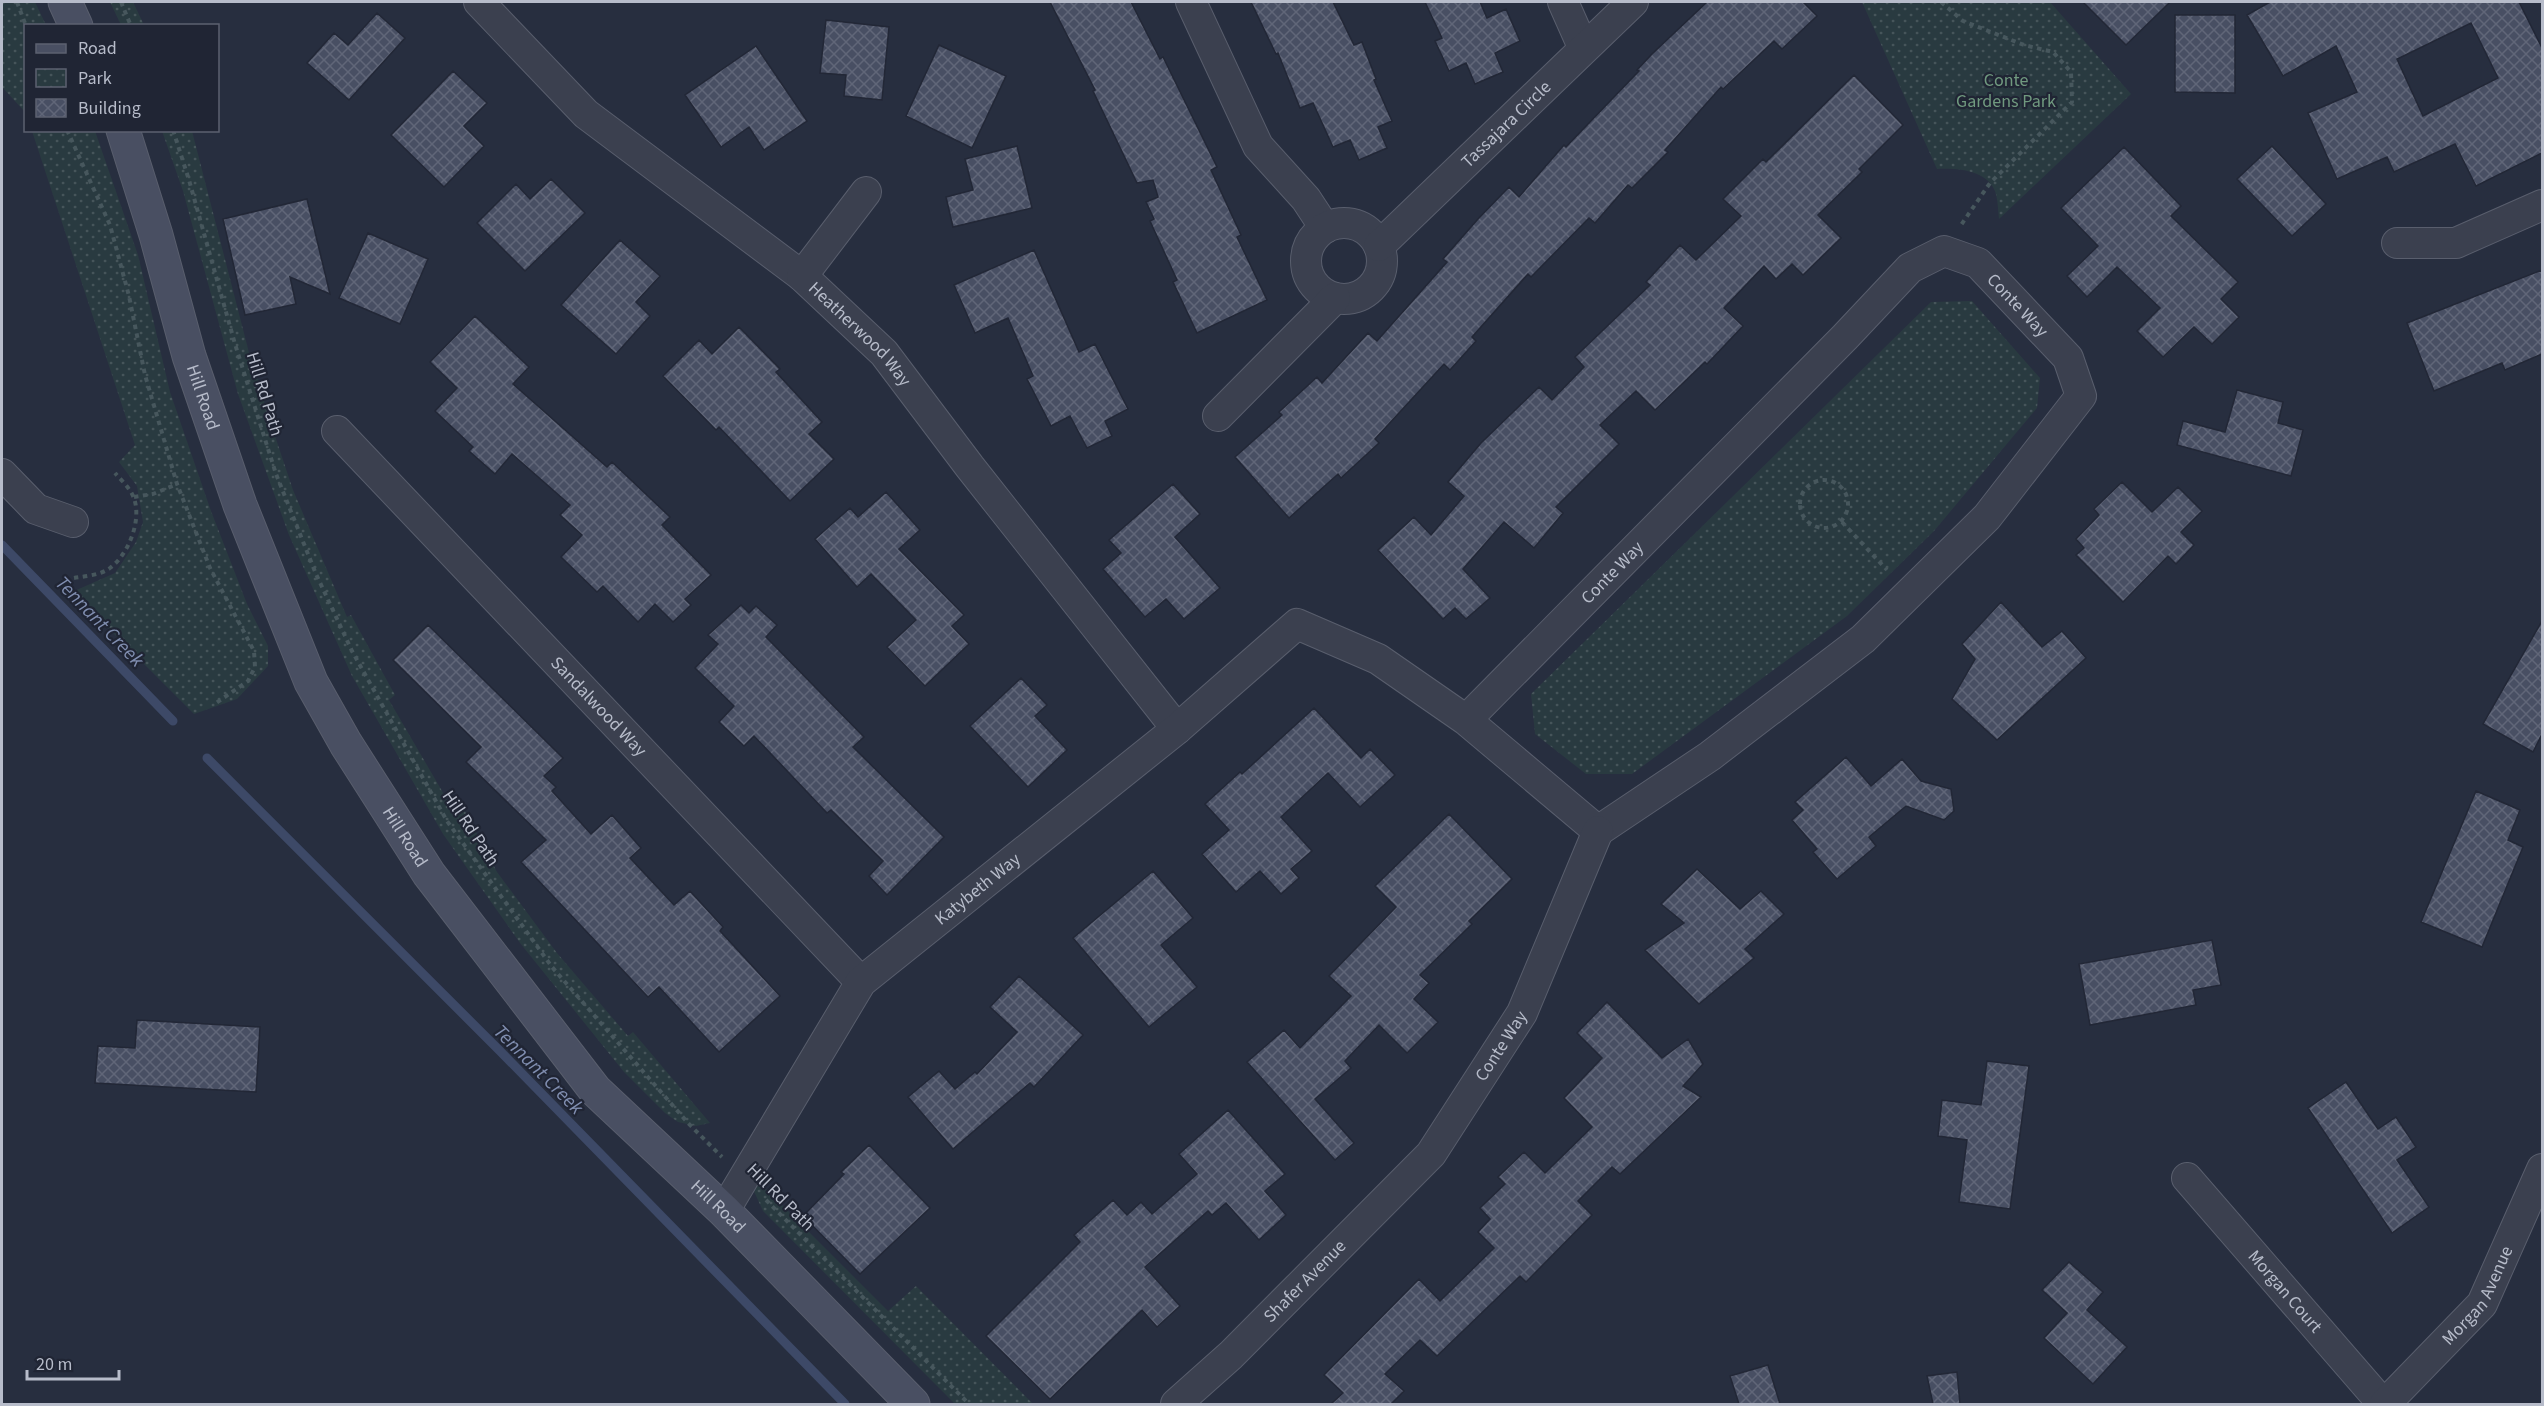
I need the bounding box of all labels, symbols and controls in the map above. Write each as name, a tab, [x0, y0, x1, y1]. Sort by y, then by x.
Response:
legend	[24, 24, 219, 132]
text: Road	[78, 36, 117, 61]
text: Park	[78, 66, 112, 91]
park label: Conte Gardens Park	[1956, 68, 2056, 114]
street label: Tassajara Circle	[1456, 75, 1557, 174]
text: Building	[78, 96, 141, 121]
street label: Conte Way	[1981, 268, 2054, 343]
street label: Heatherwood Way	[803, 276, 917, 392]
street label: Hill Rd Path	[240, 349, 289, 439]
street label: Hill Road	[180, 361, 225, 433]
street label: Conte Way	[1575, 535, 1650, 610]
water label: Tennant Creek	[48, 570, 150, 674]
street label: Sandalwood Way	[545, 651, 653, 763]
street label: Hill Rd Path	[436, 785, 505, 871]
street label: Hill Road	[376, 802, 434, 872]
street label: Katybeth Way	[930, 847, 1026, 931]
street label: Conte Way	[1469, 1005, 1534, 1086]
water label: Tennant Creek	[487, 1018, 590, 1121]
street label: Hill Rd Path	[741, 1158, 820, 1237]
street label: Hill Road	[685, 1174, 751, 1239]
street label: Shafer Avenue	[1258, 1234, 1352, 1328]
street label: Morgan Avenue	[2436, 1242, 2519, 1351]
street label: Morgan Court	[2242, 1245, 2328, 1339]
scale bar	[27, 1343, 118, 1381]
text: 20 m	[36, 1352, 72, 1377]

